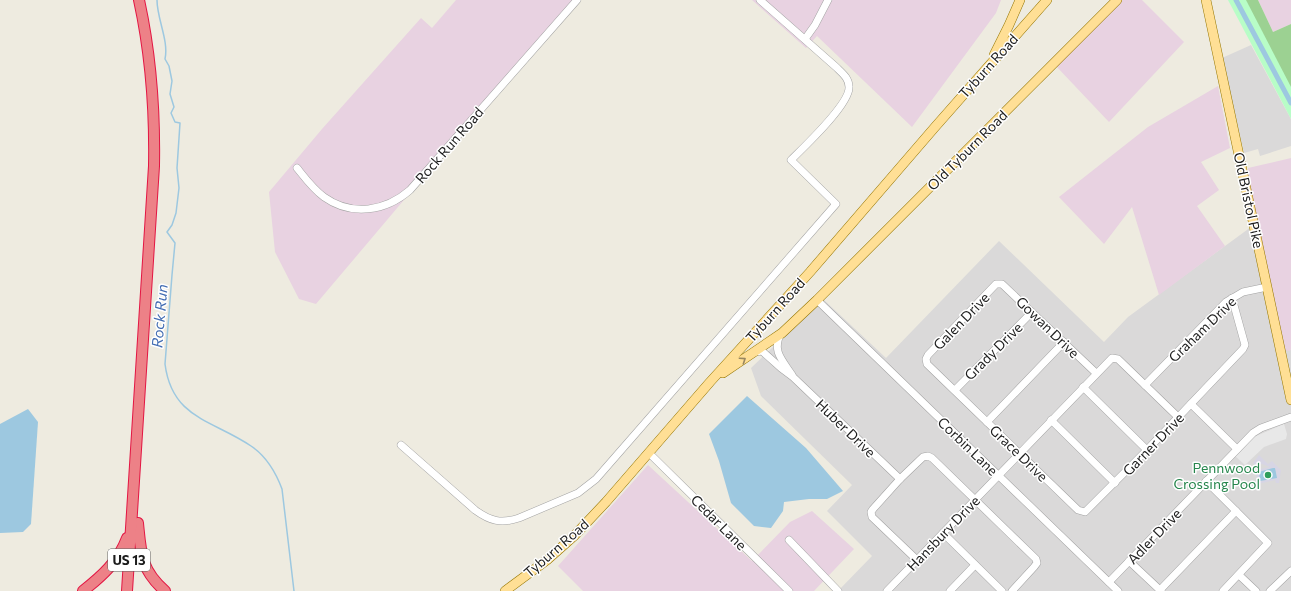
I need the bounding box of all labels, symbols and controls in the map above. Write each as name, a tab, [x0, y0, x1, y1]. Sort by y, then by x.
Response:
street label: Tyburn Road	[955, 30, 1021, 102]
street label: Rock Run Road	[411, 104, 487, 186]
street label: Old Tyburn Road	[923, 106, 1011, 194]
street label: Old Bristol Pike	[1231, 150, 1267, 250]
street label: Tyburn Road	[742, 274, 808, 346]
water label: Rock Run	[147, 283, 171, 349]
street label: Galen Drive	[930, 289, 992, 353]
street label: Gowan Drive	[1013, 293, 1083, 361]
street label: Graham Drive	[1165, 293, 1239, 365]
street label: Grady Drive	[961, 319, 1025, 383]
one-way arrow	[738, 358, 745, 365]
street label: Huber Drive	[813, 395, 879, 461]
street label: Garner Drive	[1119, 409, 1187, 479]
street label: Corbin Lane	[934, 413, 1002, 479]
street label: Grace Drive	[987, 421, 1051, 485]
place label: Pennwood Crossing Pool	[1173, 459, 1260, 492]
marker: Pennwood Crossing Pool	[1263, 470, 1273, 480]
street label: Cedar Lane	[688, 491, 750, 553]
street label: Hansbury Drive	[903, 492, 983, 574]
street label: Adler Drive	[1123, 505, 1185, 567]
street label: Tyburn Road	[520, 515, 592, 581]
road number: US 13	[108, 549, 150, 571]

